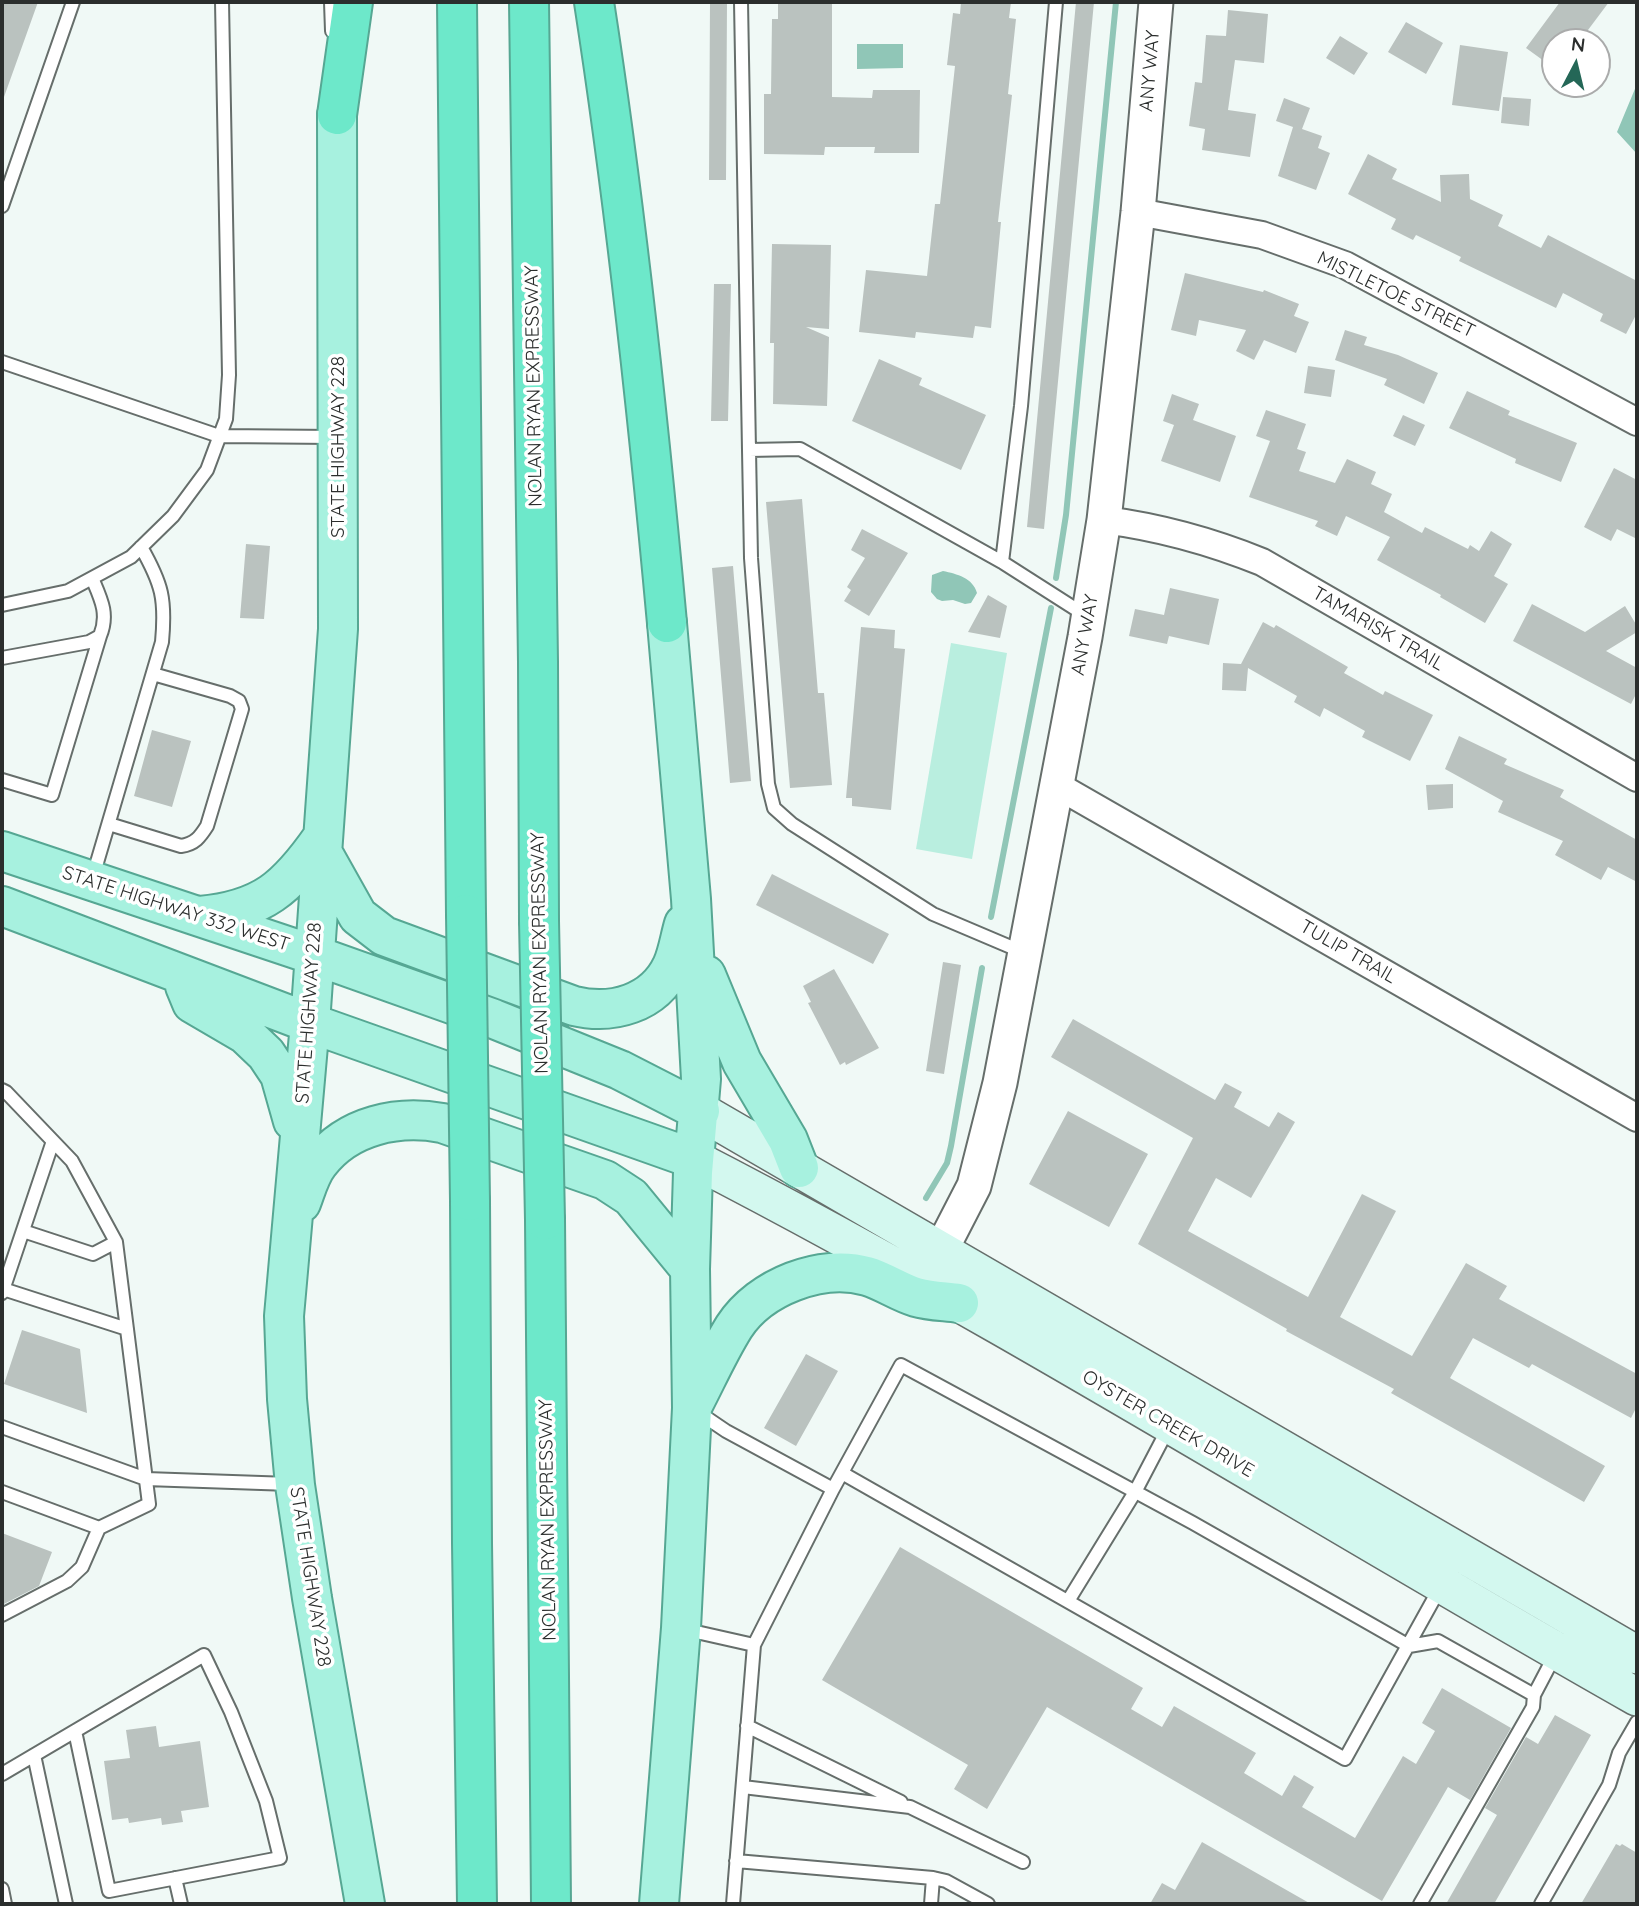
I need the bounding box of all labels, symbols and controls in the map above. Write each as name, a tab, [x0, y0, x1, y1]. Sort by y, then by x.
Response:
north arrow	[1541, 28, 1611, 98]
street label: ANY WAY	[1135, 29, 1165, 113]
text: N	[1570, 31, 1587, 57]
street label: MISTLETOE STREET	[1313, 247, 1479, 343]
street label: NOLAN RYAN EXPRESSWAY	[520, 265, 548, 507]
street label: STATE HIGHWAY 228	[327, 356, 349, 538]
street label: TAMARISK TRAIL	[1308, 582, 1448, 676]
street label: ANY WAY	[1067, 593, 1103, 677]
street label: NOLAN RYAN EXPRESSWAY	[526, 832, 554, 1074]
street label: STATE HIGHWAY 332 WEST	[60, 861, 292, 957]
street label: TULIP TRAIL	[1296, 915, 1400, 989]
street label: STATE HIGHWAY 228	[291, 922, 327, 1104]
street label: OYSTER CREEK DRIVE	[1078, 1366, 1258, 1482]
street label: NOLAN RYAN EXPRESSWAY	[534, 1399, 562, 1641]
street label: STATE HIGHWAY 228	[285, 1485, 335, 1669]

